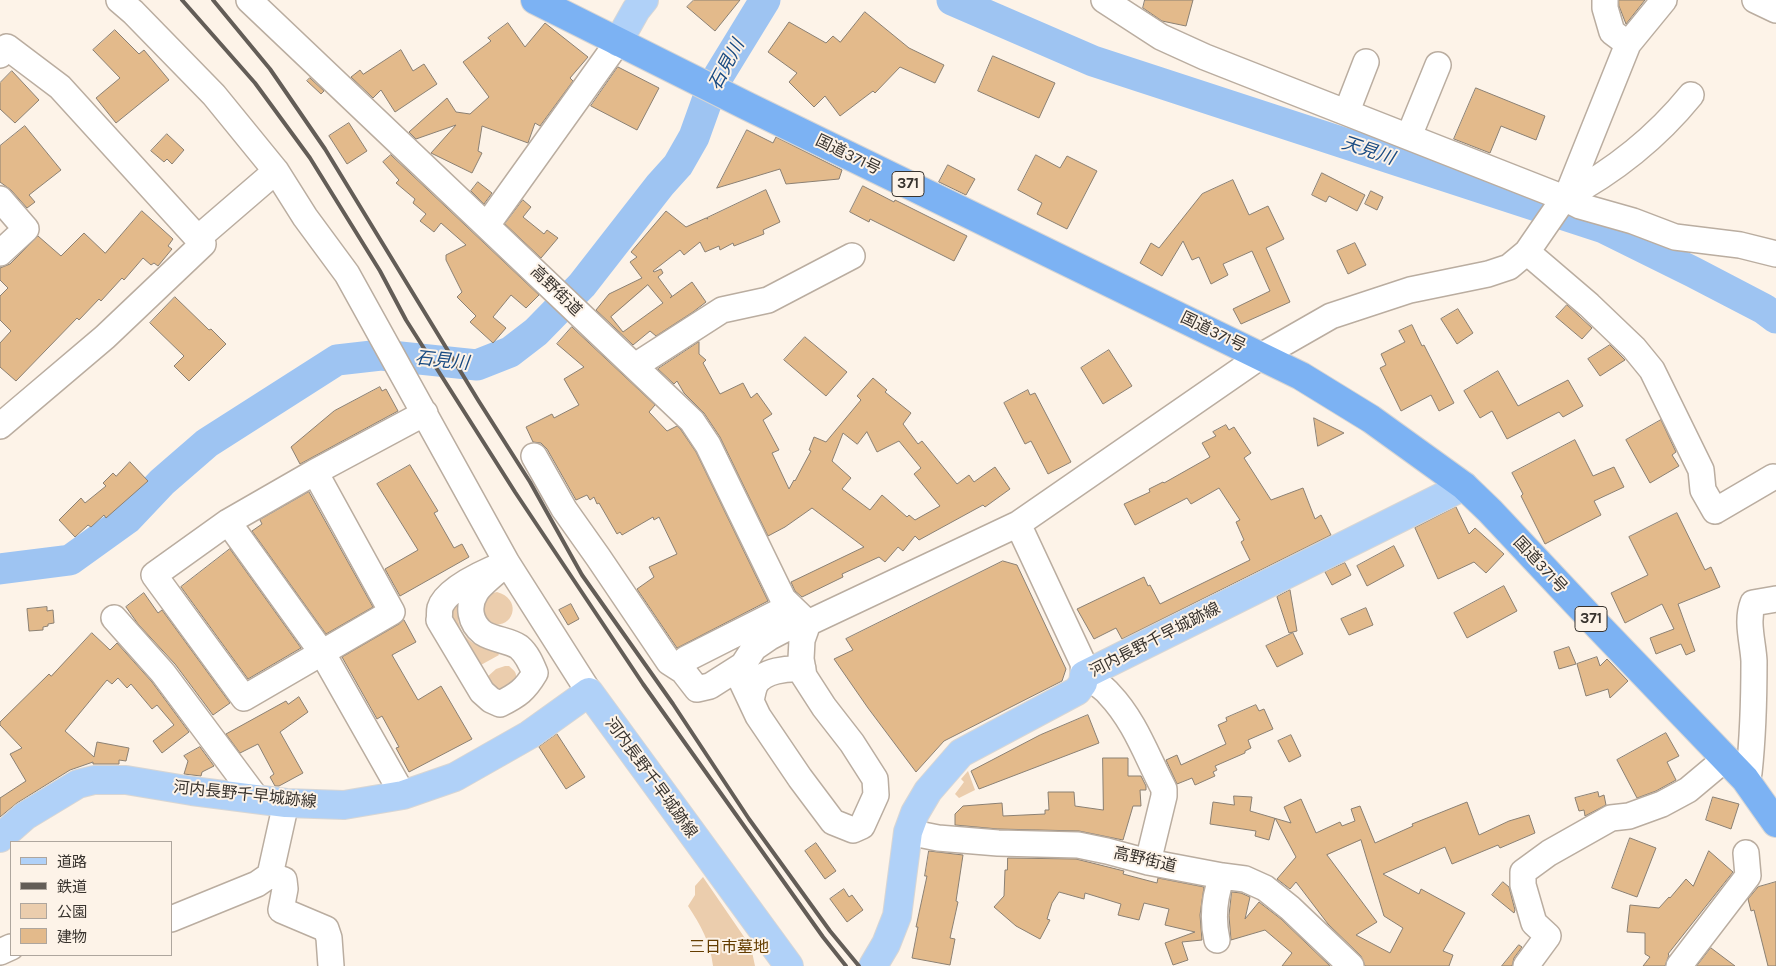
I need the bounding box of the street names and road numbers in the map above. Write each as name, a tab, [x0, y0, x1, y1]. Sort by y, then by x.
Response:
street label: 国道371号	[812, 131, 884, 179]
road number: 371	[892, 172, 924, 196]
street label: 高野街道	[526, 262, 586, 320]
street label: 国道371号	[1177, 308, 1249, 356]
street label: 国道371号	[1509, 533, 1571, 597]
street label: 河内長野千早城跡線	[1086, 599, 1224, 681]
road number: 371	[1575, 606, 1607, 632]
street label: 河内長野千早城跡線	[601, 714, 701, 842]
street label: 河内長野千早城跡線	[172, 778, 318, 812]
street label: 高野街道	[1112, 843, 1178, 877]

